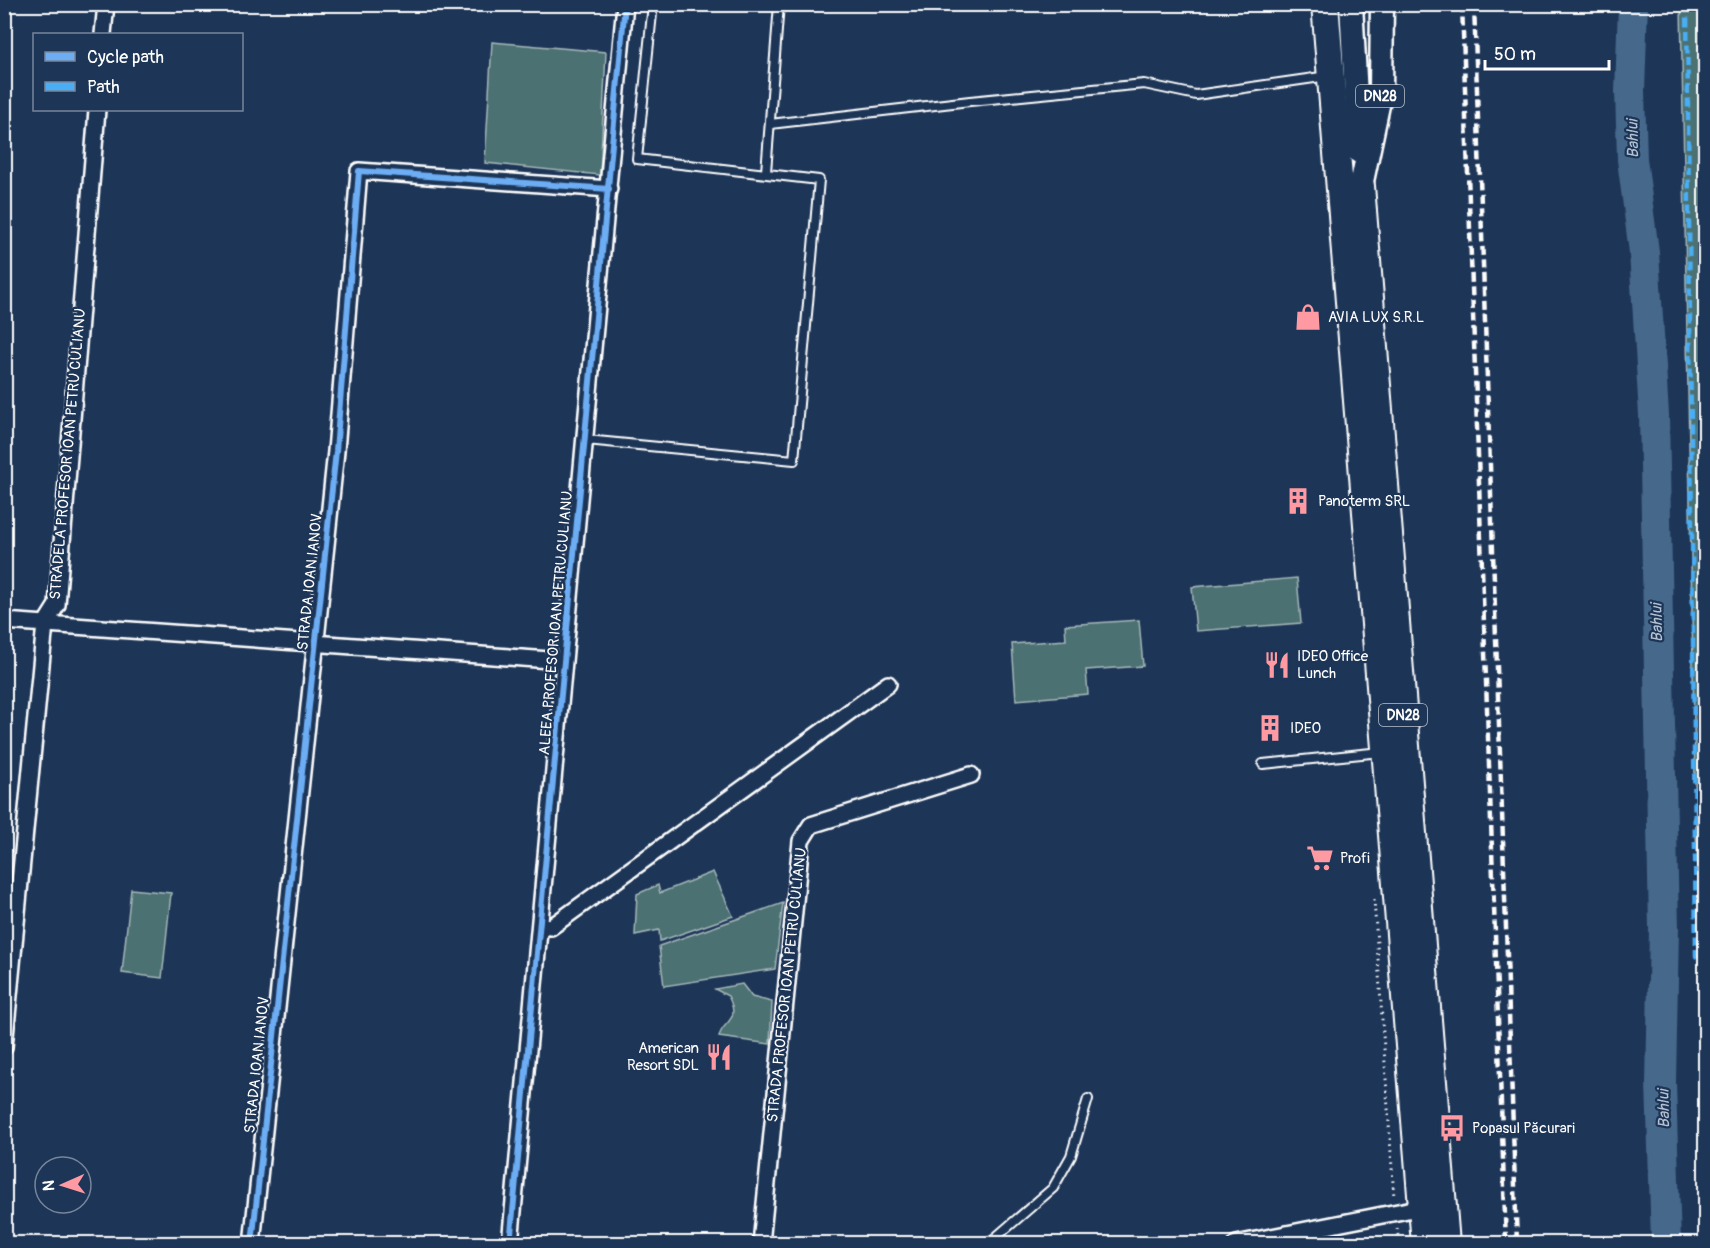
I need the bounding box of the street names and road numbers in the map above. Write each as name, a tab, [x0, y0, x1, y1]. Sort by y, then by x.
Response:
road number: DN28	[1356, 85, 1404, 107]
street label: STRADELA PROFESOR IOAN PETRU CULIANU	[46, 307, 90, 601]
street label: ALEEA PROFESOR IOAN PETRU CULIANU	[535, 490, 577, 756]
street label: STRADA IOAN IANOV	[293, 513, 327, 651]
road number: DN28	[1379, 704, 1427, 726]
street label: STRADA PROFESOR IOAN PETRU CULIANU	[763, 847, 811, 1123]
street label: STRADA IOAN IANOV	[240, 996, 274, 1134]

